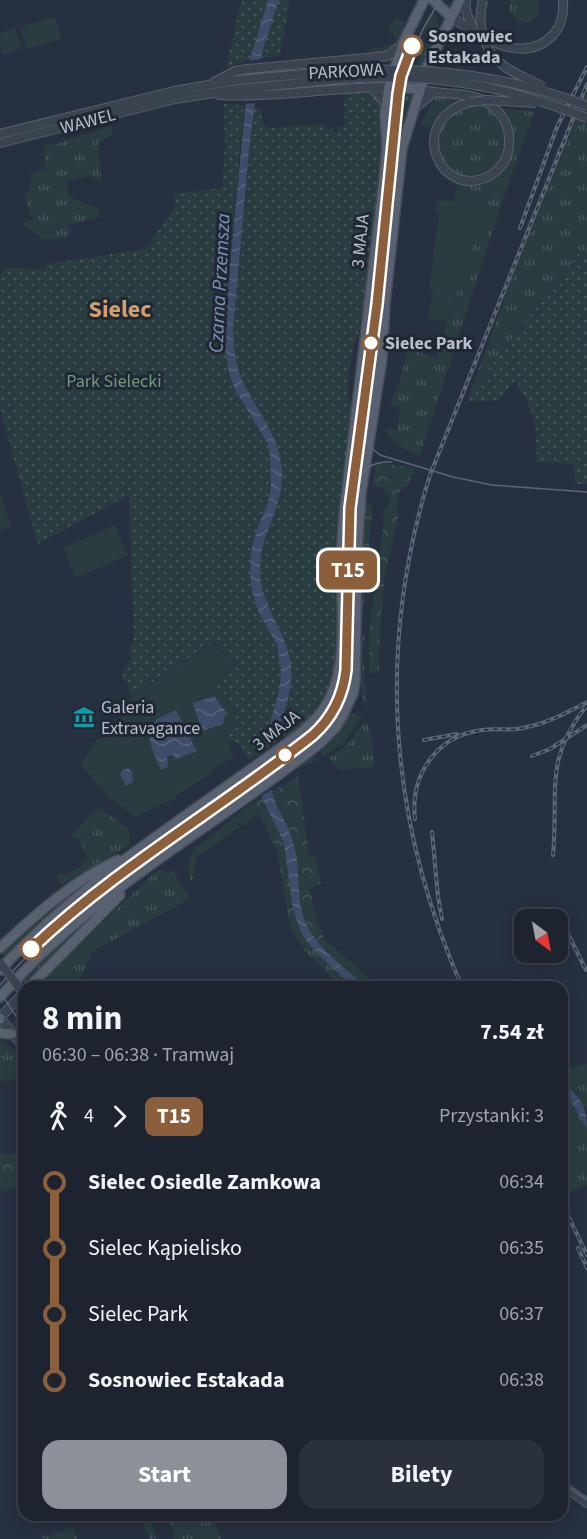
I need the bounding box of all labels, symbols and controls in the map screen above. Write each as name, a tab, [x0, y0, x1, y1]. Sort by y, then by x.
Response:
place label: Sosnowiec Estakada	[428, 24, 513, 70]
marker: Sosnowiec Estakada	[401, 35, 423, 57]
street label: PARKOWA	[308, 57, 384, 86]
street label: WAWEL	[58, 102, 119, 141]
water label: Czarna Przemsza	[202, 212, 238, 354]
street label: 3 MAJA	[345, 213, 376, 269]
district label: Sielec	[89, 292, 151, 327]
place label: Sielec Park	[385, 331, 473, 356]
marker: Sielec Park	[362, 334, 380, 352]
park label: Park Sielecki	[66, 369, 162, 394]
line badge: T15	[314, 550, 382, 590]
text: T15	[331, 555, 365, 585]
place label: Galeria Extravagance	[101, 695, 200, 741]
street label: 3 MAJA	[247, 704, 305, 757]
museum icon: Galeria Extravagance	[72, 705, 96, 729]
unlabelled marker	[276, 746, 294, 764]
north arrow	[514, 909, 568, 963]
map controls	[514, 909, 568, 963]
unlabelled marker	[20, 938, 42, 960]
text: 8 min	[42, 995, 122, 1042]
text: 7.54 zł	[480, 1016, 544, 1048]
text: 06:30 – 06:38 · Tramwaj	[42, 1041, 234, 1069]
icon: walk	[42, 1100, 75, 1133]
icon: forward	[103, 1100, 136, 1133]
text: T15	[157, 1101, 191, 1131]
text: 4	[84, 1102, 94, 1130]
text: Przystanki: 3	[439, 1102, 544, 1130]
text: Sielec Osiedle Zamkowa	[88, 1166, 321, 1198]
text: 06:34	[499, 1168, 544, 1196]
text: Sielec Kąpielisko	[88, 1232, 242, 1264]
text: 06:35	[499, 1234, 544, 1262]
text: Sielec Park	[88, 1298, 188, 1330]
text: 06:37	[499, 1300, 544, 1328]
text: Sosnowiec Estakada	[88, 1364, 285, 1396]
text: 06:38	[499, 1366, 544, 1394]
button: Start	[42, 1440, 287, 1509]
button: Bilety	[299, 1440, 544, 1509]

